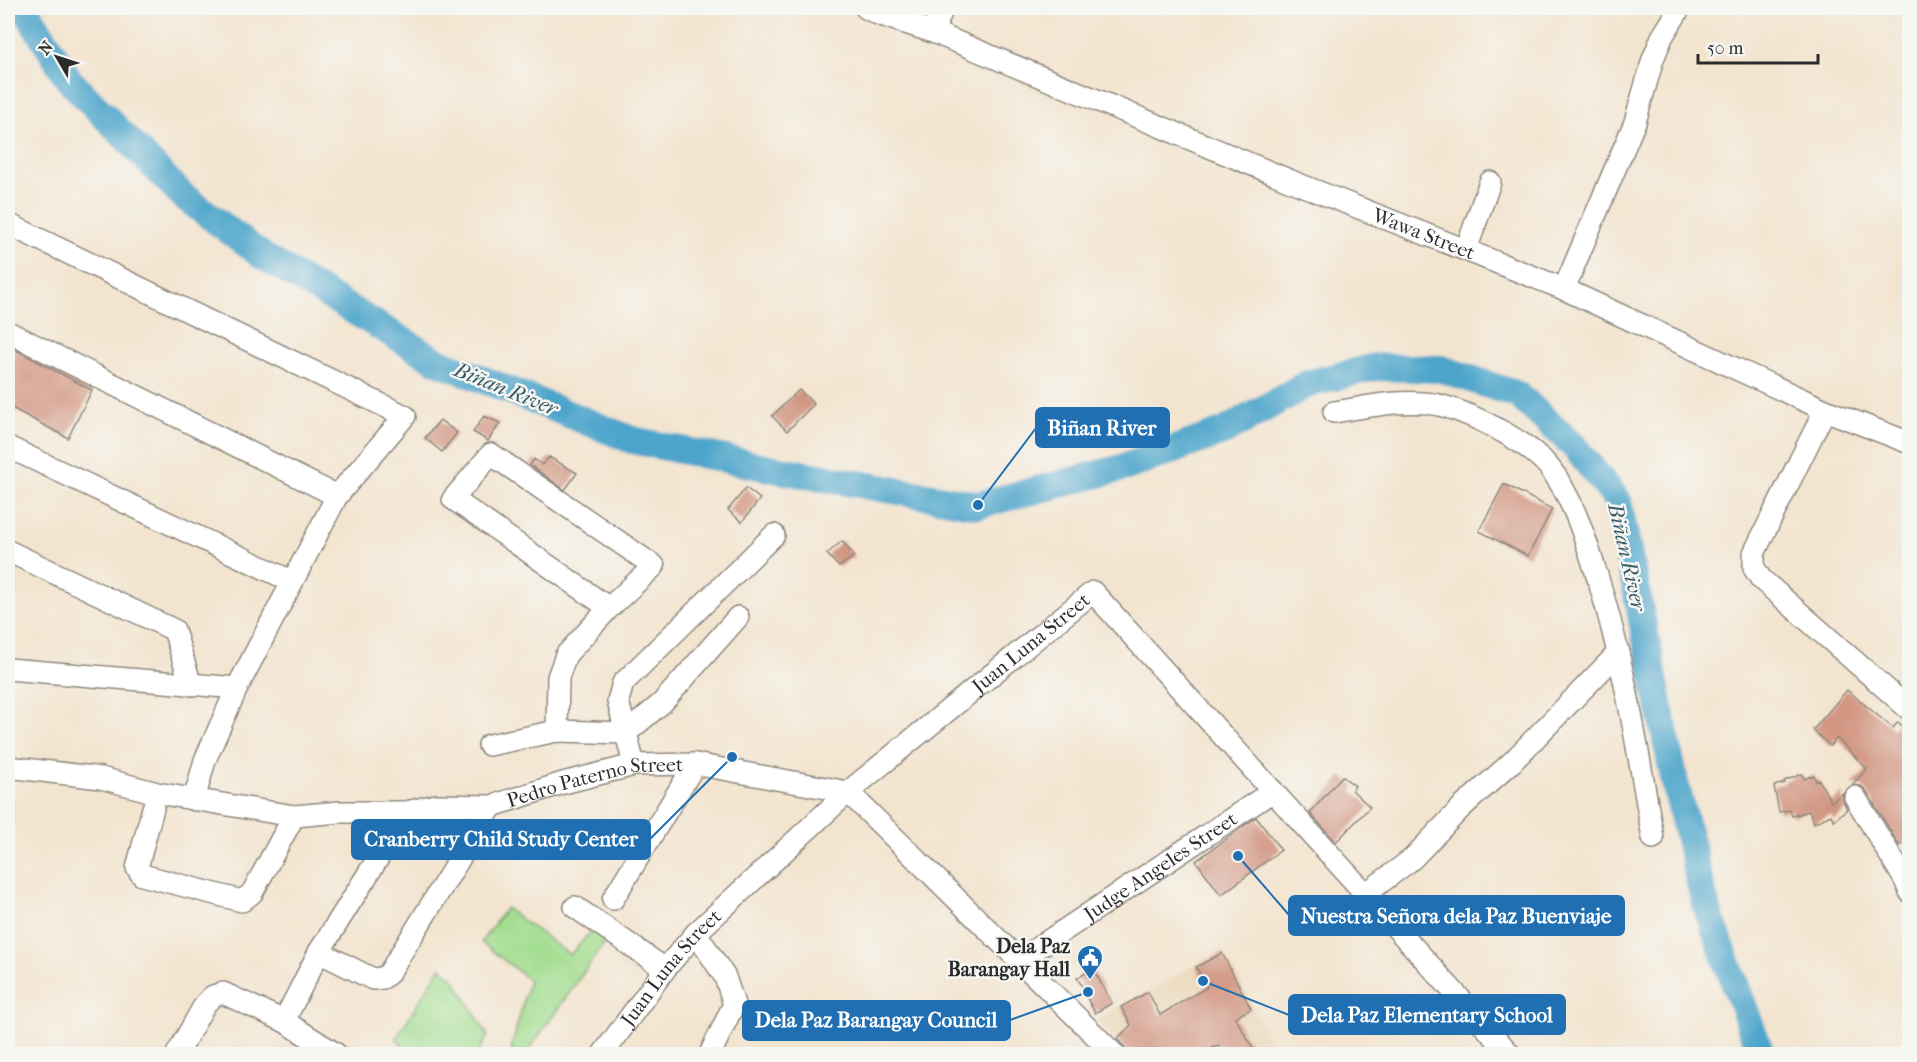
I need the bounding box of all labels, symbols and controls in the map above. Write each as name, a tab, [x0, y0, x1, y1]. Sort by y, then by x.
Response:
north arrow	[27, 27, 87, 87]
scale bar	[1698, 27, 1818, 65]
text: N	[35, 37, 57, 59]
text: 50 m	[1707, 38, 1744, 59]
street label: Wawa Street	[1368, 203, 1478, 264]
water label: Biñan River	[450, 357, 563, 421]
callout: Biñan River	[1036, 408, 1169, 447]
text: Biñan River	[1048, 416, 1158, 440]
water label: Biñan River	[1603, 500, 1651, 615]
street label: Juan Luna Street	[966, 588, 1094, 699]
street label: Pedro Paterno Street	[504, 753, 683, 812]
street label: Judge Angeles Street	[1078, 807, 1241, 927]
callout: Cranberry Child Study Center	[352, 820, 650, 859]
text: Cranberry Child Study Center	[364, 827, 639, 851]
callout: Nuestra Señora dela Paz Buenviaje	[1289, 896, 1624, 935]
street label: Juan Luna Street	[615, 904, 726, 1032]
text: Nuestra Señora dela Paz Buenviaje	[1301, 904, 1612, 928]
place label: Dela Paz Barangay Hall	[948, 935, 1070, 981]
public building icon: Dela Paz Barangay Hall	[1075, 943, 1105, 981]
callout: Dela Paz Elementary School	[1289, 995, 1565, 1034]
callout: Dela Paz Barangay Council	[743, 1001, 1010, 1040]
text: Dela Paz Elementary School	[1301, 1003, 1553, 1027]
text: Dela Paz Barangay Council	[755, 1008, 998, 1032]

